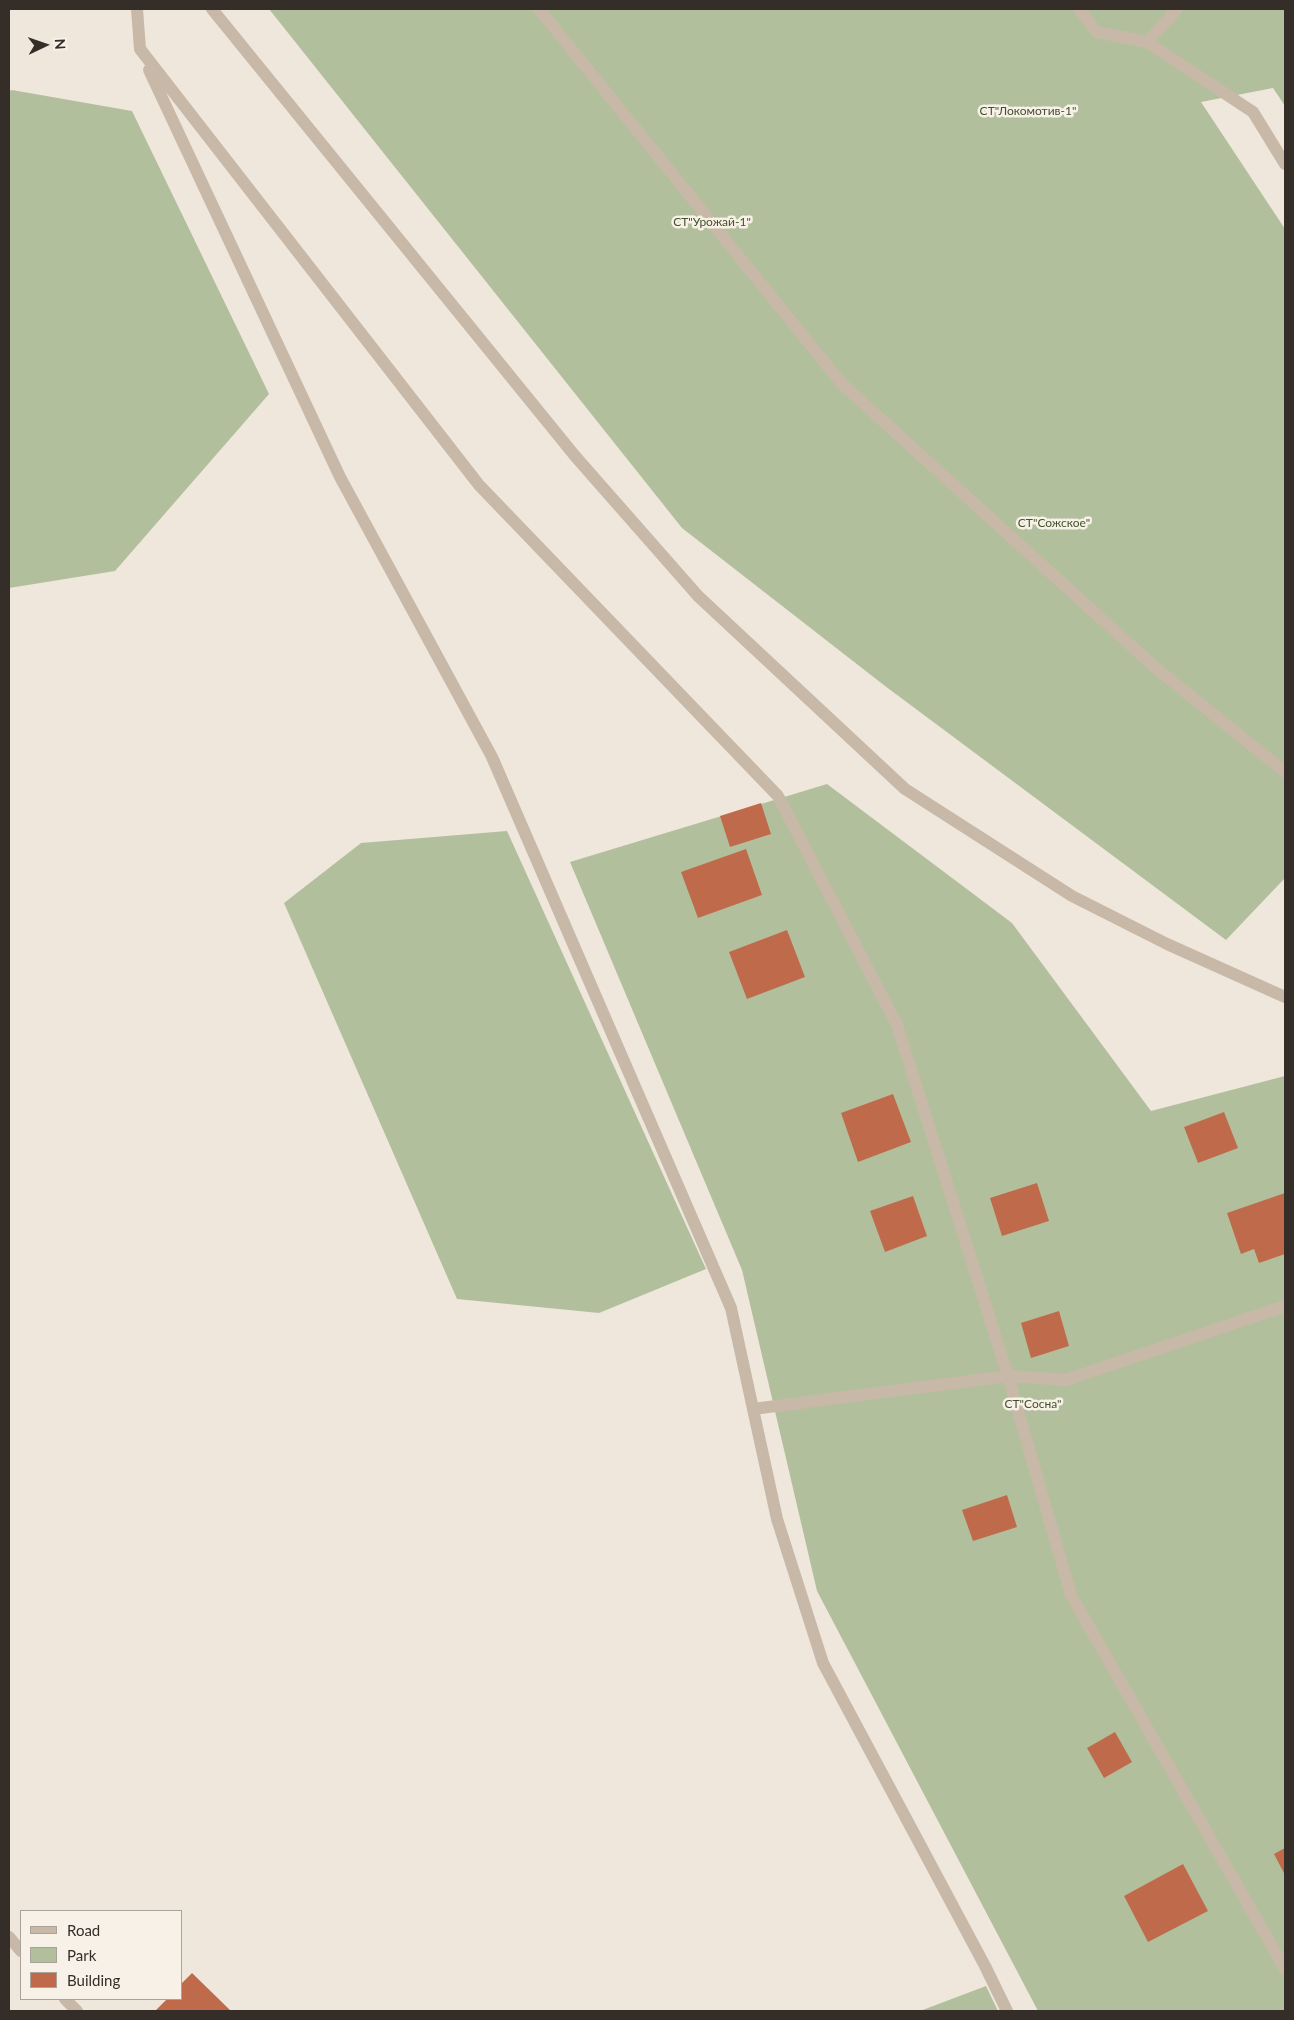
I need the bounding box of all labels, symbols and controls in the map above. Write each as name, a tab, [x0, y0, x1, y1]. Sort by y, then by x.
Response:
north arrow	[20, 20, 70, 70]
text: N	[52, 38, 69, 50]
park label: СТ"Локомотив-1"	[980, 104, 1076, 118]
park label: СТ"Урожай-1"	[673, 215, 751, 229]
park label: СТ"Сожское"	[1018, 516, 1090, 530]
park label: СТ"Сосна"	[1004, 1397, 1062, 1411]
legend	[20, 1910, 182, 2000]
text: Road	[67, 1921, 100, 1939]
text: Park	[67, 1946, 96, 1964]
text: Building	[67, 1971, 120, 1989]

